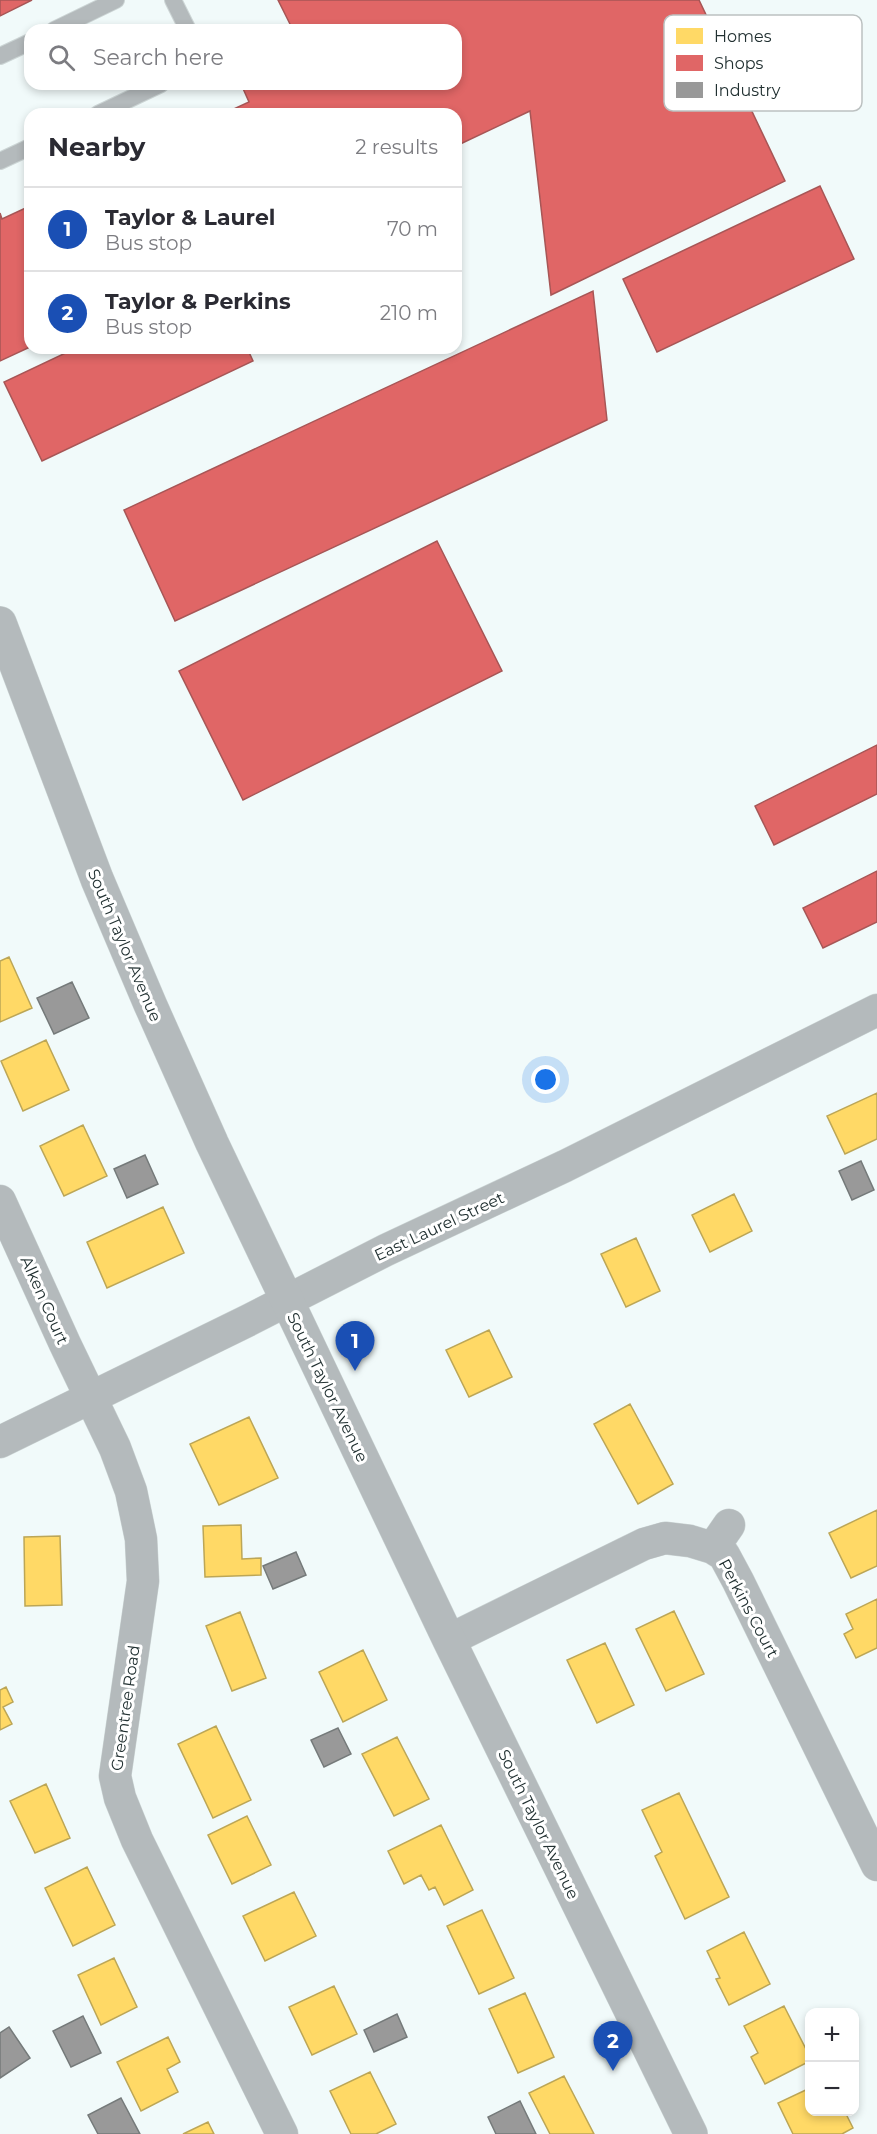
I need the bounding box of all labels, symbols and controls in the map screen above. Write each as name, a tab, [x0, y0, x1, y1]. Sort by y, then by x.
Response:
legend	[664, 15, 862, 111]
search box	[24, 24, 462, 90]
text: Homes	[714, 27, 772, 46]
icon: search	[45, 41, 78, 74]
text: Search here	[93, 44, 224, 71]
text: Shops	[714, 54, 764, 73]
text: Industry	[714, 81, 781, 100]
text: Nearby	[48, 131, 145, 163]
text: 2 results	[355, 135, 438, 159]
text: Taylor & Laurel	[105, 204, 275, 231]
text: 1	[64, 217, 71, 241]
text: 70 m	[387, 217, 438, 241]
text: Bus stop	[105, 231, 192, 255]
text: Taylor & Perkins	[105, 288, 291, 315]
text: 2	[62, 301, 73, 325]
text: 210 m	[380, 301, 438, 325]
text: Bus stop	[105, 315, 192, 339]
street label: South Taylor Avenue	[84, 866, 165, 1024]
your location	[531, 1065, 560, 1094]
street label: East Laurel Street	[371, 1188, 508, 1265]
street label: Alken Court	[17, 1253, 73, 1348]
street label: South Taylor Avenue	[283, 1309, 372, 1465]
pin: 1	[336, 1322, 374, 1371]
street label: Perkins Court	[715, 1556, 783, 1661]
street label: Greentree Road	[107, 1644, 144, 1772]
street label: South Taylor Avenue	[494, 1746, 583, 1902]
map controls	[805, 2008, 859, 2116]
button: +	[805, 2008, 859, 2062]
pin: 2	[594, 2022, 632, 2071]
button: −	[805, 2062, 859, 2116]

